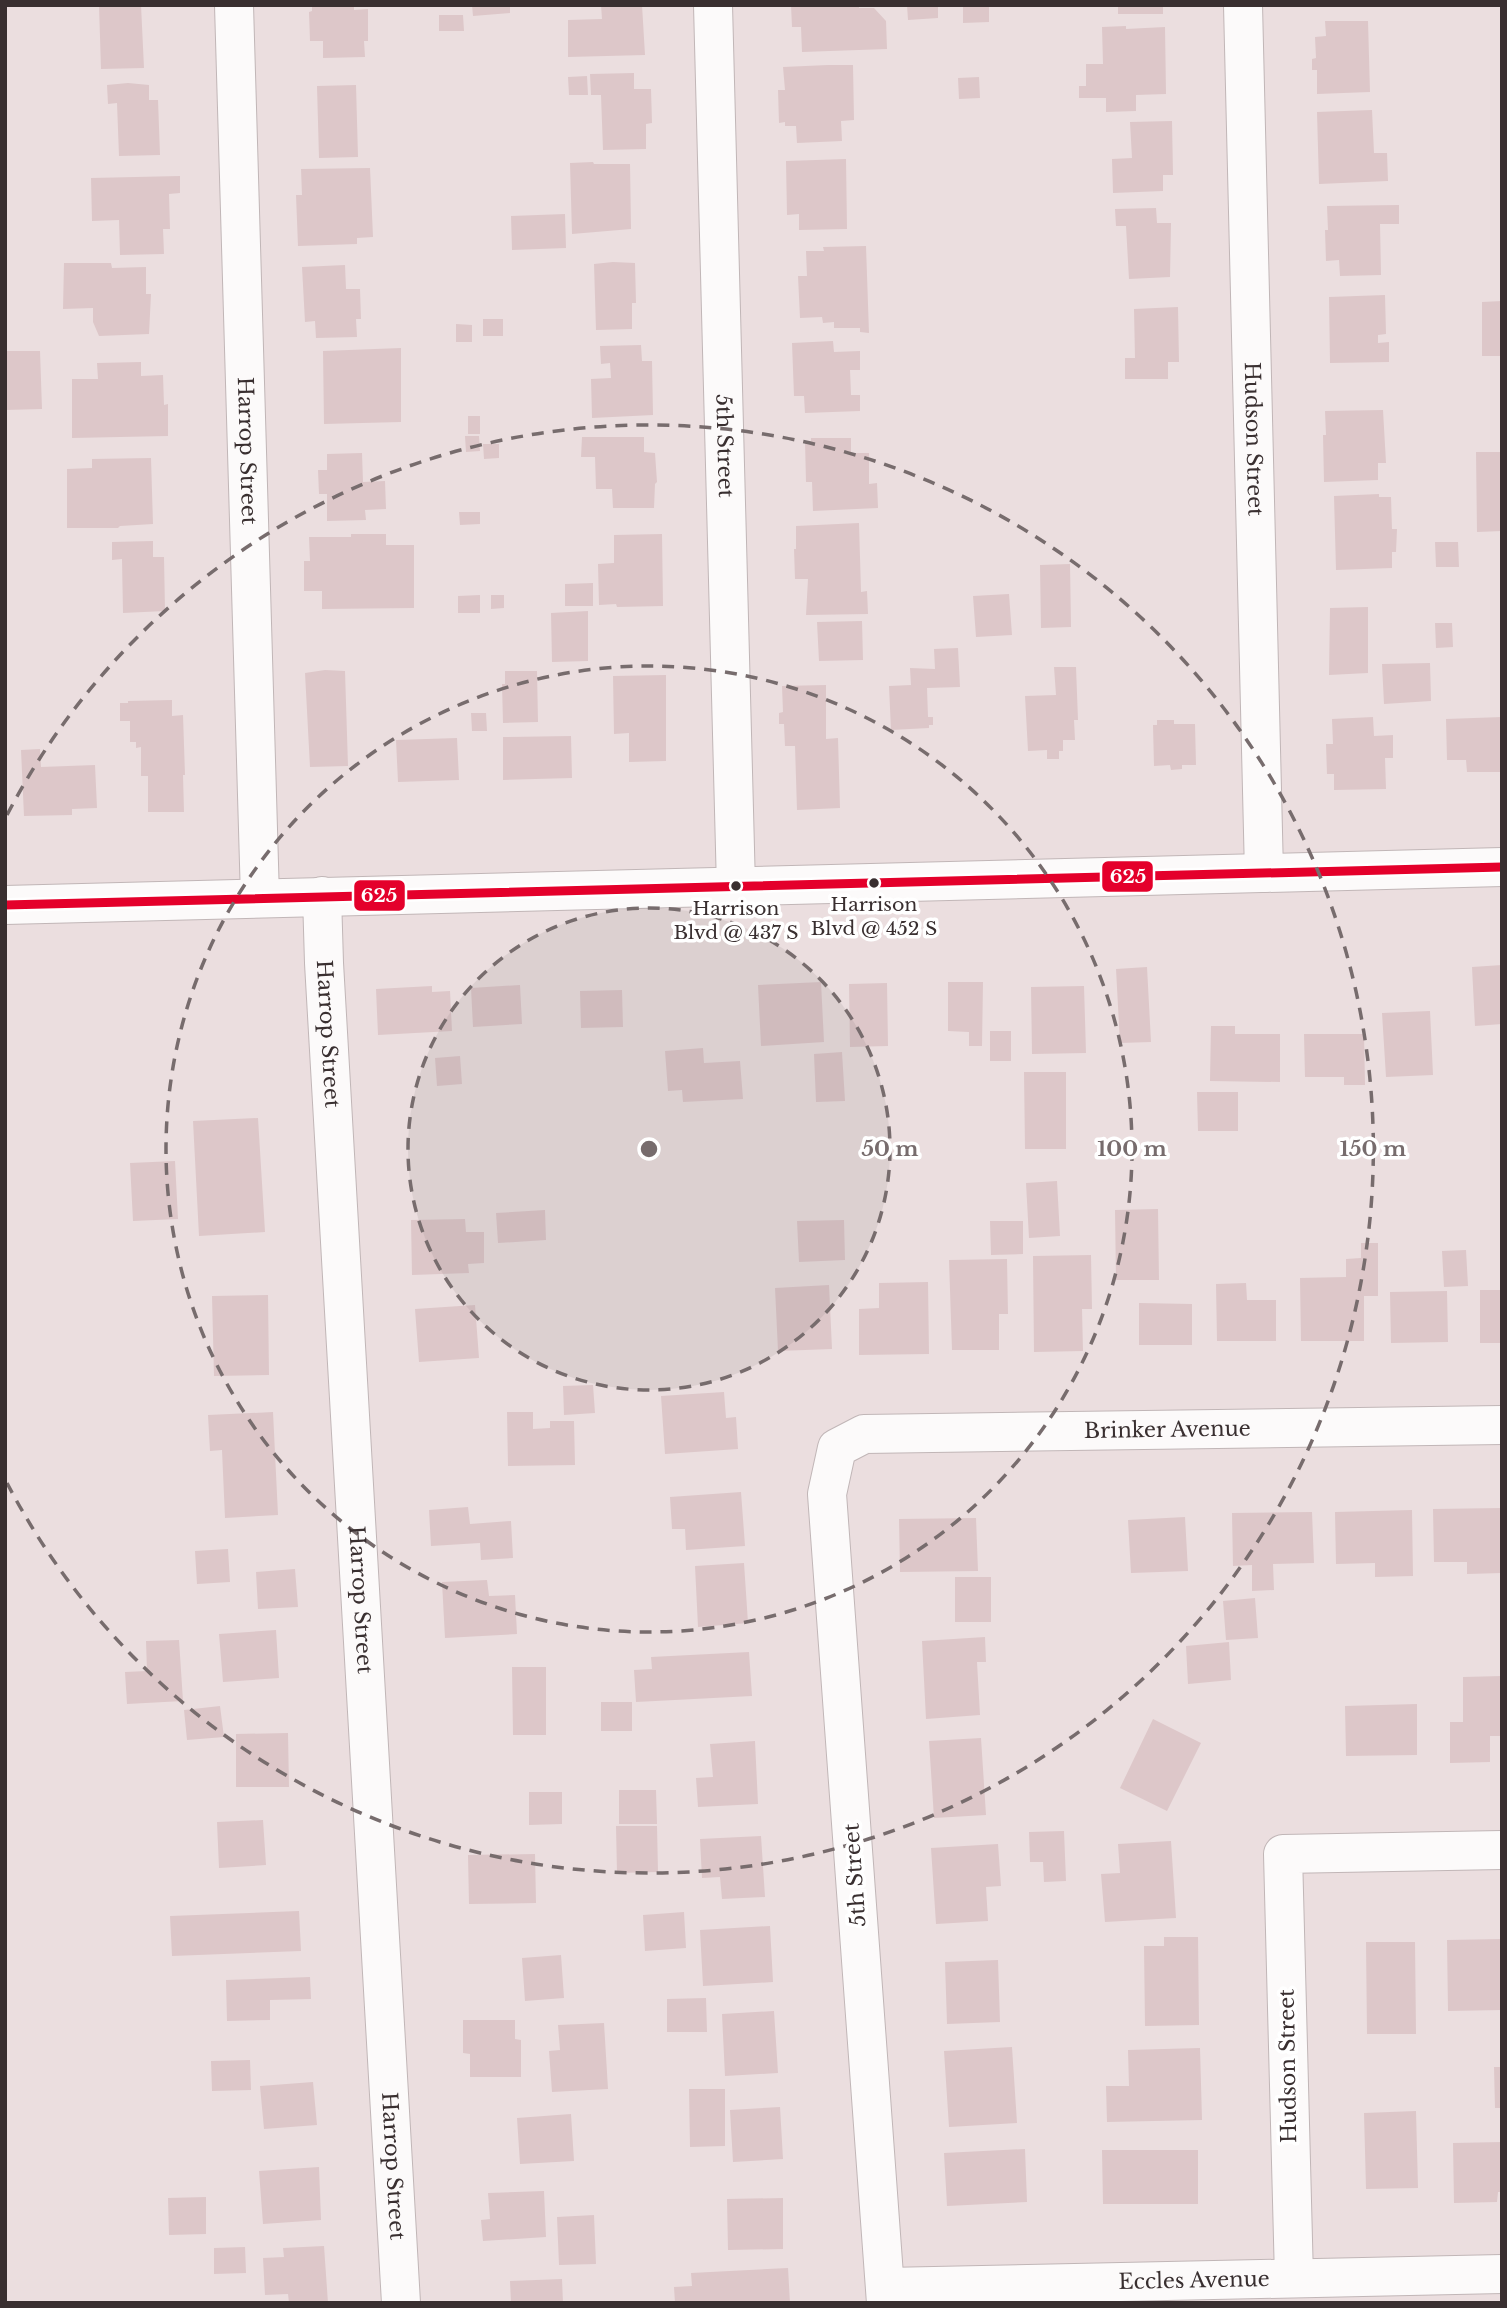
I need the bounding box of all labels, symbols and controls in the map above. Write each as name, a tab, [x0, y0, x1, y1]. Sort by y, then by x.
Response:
street label: Hudson Street	[1239, 361, 1268, 516]
street label: Harrop Street	[232, 376, 262, 525]
street label: 5th Street	[710, 394, 739, 498]
line badge: 625	[1101, 860, 1154, 893]
text: 625	[1110, 865, 1146, 888]
marker: Harrison Blvd @ 452 S	[867, 876, 881, 890]
line badge: 625	[353, 879, 406, 912]
marker: Harrison Blvd @ 437 S	[729, 879, 743, 893]
text: 625	[361, 884, 397, 907]
place label: Harrison Blvd @ 452 S	[811, 893, 937, 940]
place label: Harrison Blvd @ 437 S	[673, 897, 799, 944]
street label: Harrop Street	[311, 959, 345, 1109]
text: 50 m	[861, 1136, 919, 1162]
text: 100 m	[1097, 1136, 1167, 1162]
text: 150 m	[1340, 1136, 1406, 1162]
centre of rings	[637, 1137, 661, 1161]
street label: Brinker Avenue	[1084, 1416, 1251, 1444]
street label: Harrop Street	[343, 1525, 378, 1675]
street label: 5th Street	[838, 1822, 872, 1928]
street label: Hudson Street	[1274, 1989, 1302, 2143]
street label: Harrop Street	[376, 2091, 410, 2241]
street label: Eccles Avenue	[1118, 2266, 1270, 2295]

